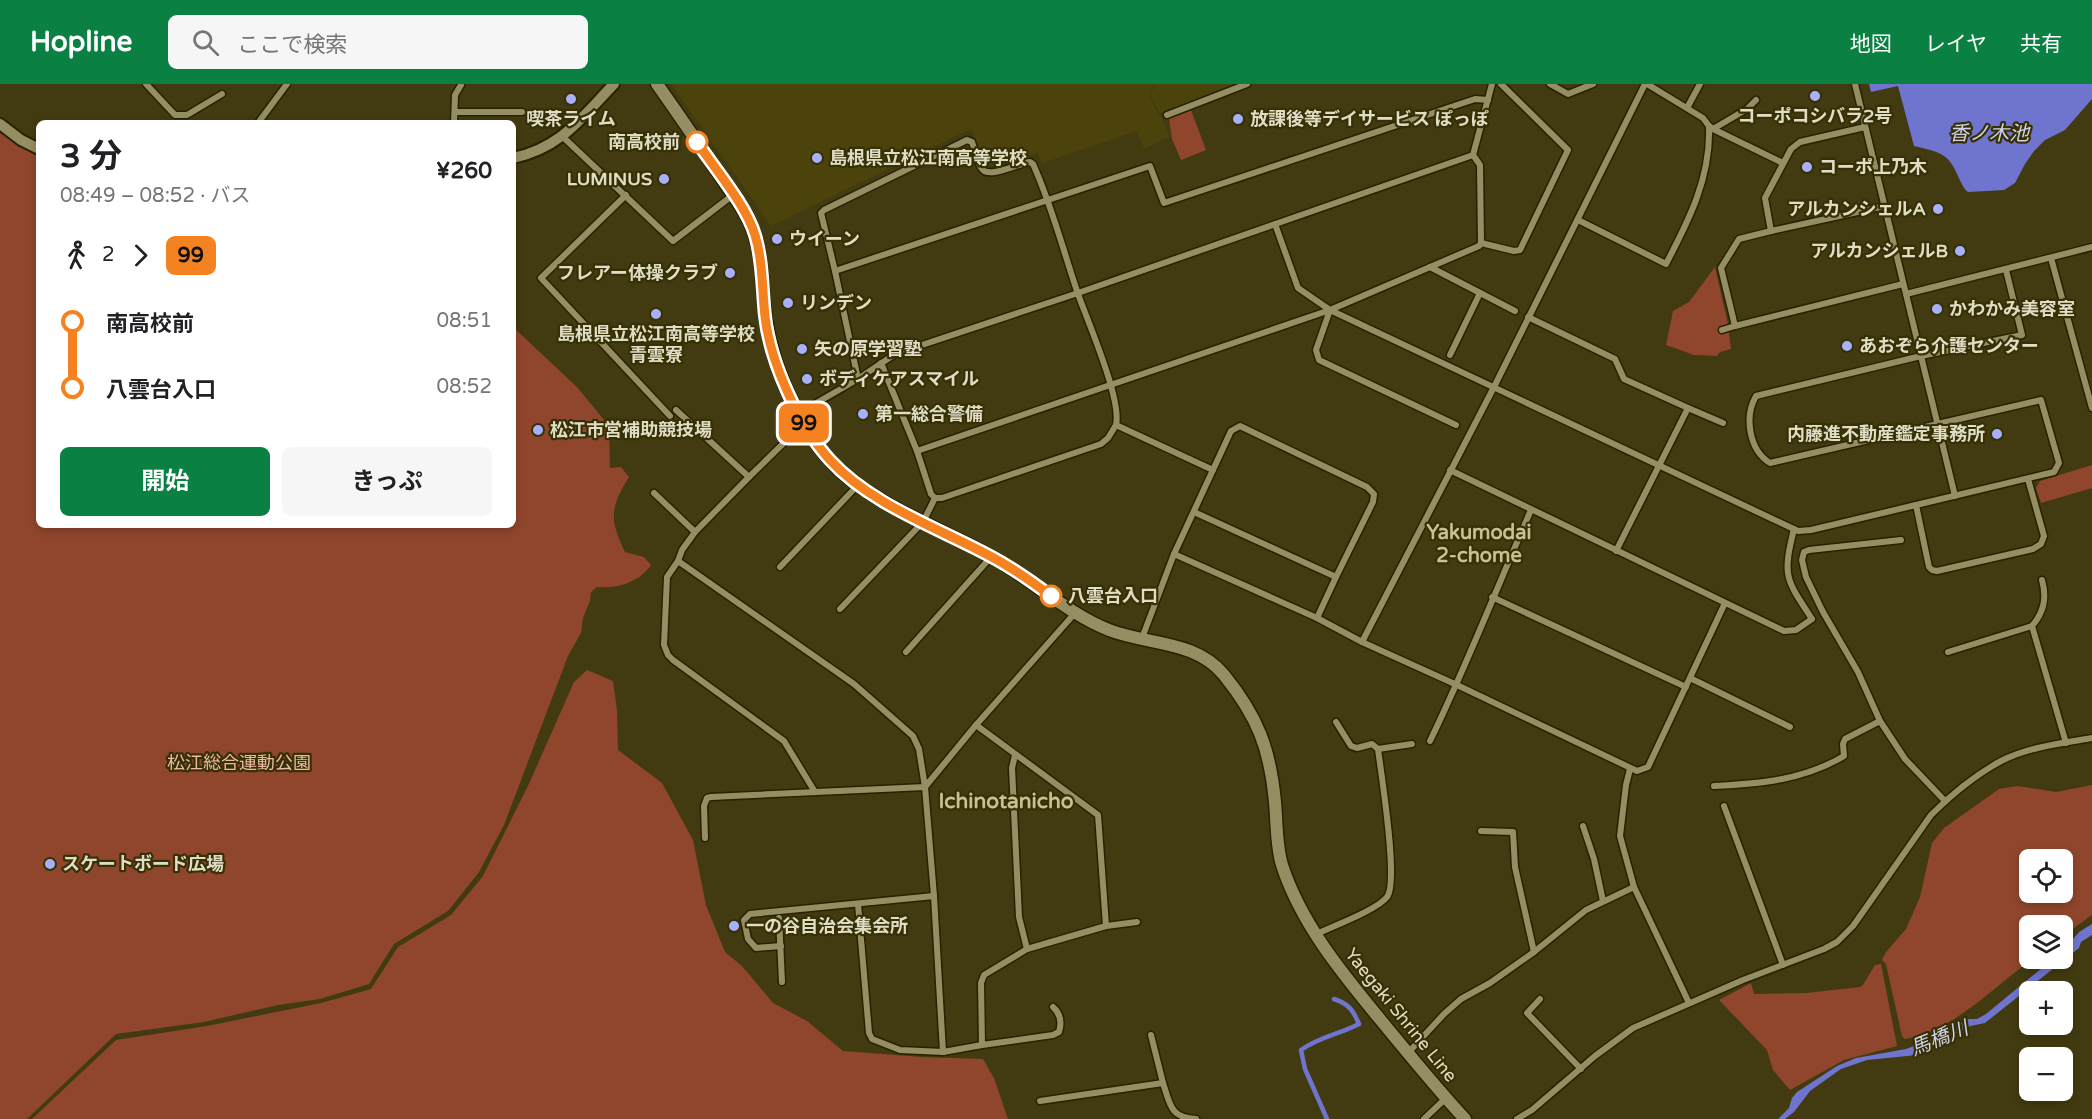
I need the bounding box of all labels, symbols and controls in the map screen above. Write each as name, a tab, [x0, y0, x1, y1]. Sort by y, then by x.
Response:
search box	[168, 15, 588, 69]
text: Hopline	[30, 25, 132, 59]
icon: search	[189, 26, 222, 59]
text: ここで検索	[237, 32, 347, 58]
text: 地図	[1850, 32, 1892, 57]
text: レイヤ	[1925, 32, 1987, 57]
text: 共有	[2020, 32, 2062, 57]
marker: コーポコシバラ2号	[1808, 89, 1822, 103]
marker: 喫茶ライム	[564, 92, 578, 106]
place label: コーポコシバラ2号	[1738, 105, 1892, 127]
place label: 喫茶ライム	[526, 108, 616, 130]
place label: 放課後等デイサービス ぽっぽ	[1250, 108, 1489, 130]
marker: 放課後等デイサービス ぽっぽ	[1231, 112, 1245, 126]
water label: 香ノ木池	[1949, 122, 2031, 146]
place label: 南高校前	[608, 131, 680, 153]
marker: 南高校前	[686, 131, 708, 153]
text: 3 分	[60, 137, 122, 176]
place label: 島根県立松江南高等学校	[829, 147, 1027, 169]
marker: 島根県立松江南高等学校	[810, 151, 824, 165]
place label: コーポ上乃木	[1819, 156, 1927, 178]
text: ¥260	[436, 158, 492, 184]
marker: コーポ上乃木	[1800, 160, 1814, 174]
place label: LUMINUS	[567, 168, 652, 190]
marker: LUMINUS	[657, 172, 671, 186]
text: 08:49 – 08:52 · バス	[60, 184, 251, 208]
place label: アルカンシェルA	[1787, 198, 1926, 220]
marker: アルカンシェルA	[1931, 202, 1945, 216]
place label: ウイーン	[789, 228, 860, 250]
marker: ウイーン	[770, 232, 784, 246]
icon: walk	[60, 239, 93, 272]
icon: forward	[124, 239, 157, 272]
place label: アルカンシェルB	[1810, 240, 1948, 262]
text: 2	[102, 243, 115, 267]
text: 99	[178, 243, 204, 268]
marker: アルカンシェルB	[1953, 244, 1967, 258]
place label: フレアー体操クラブ	[557, 262, 718, 284]
marker: フレアー体操クラブ	[723, 266, 737, 280]
place label: リンデン	[800, 292, 872, 314]
marker: リンデン	[781, 296, 795, 310]
place label: かわかみ美容室	[1949, 298, 2075, 320]
marker: かわかみ美容室	[1930, 302, 1944, 316]
marker: 島根県立松江南高等学校 青雲寮	[649, 307, 663, 321]
text: 08:51	[437, 309, 492, 333]
text: 南高校前	[106, 311, 194, 337]
place label: 島根県立松江南高等学校 青雲寮	[557, 323, 755, 366]
place label: あおぞら介護センター	[1859, 335, 2039, 357]
place label: 矢の原学習塾	[814, 338, 922, 360]
marker: あおぞら介護センター	[1840, 339, 1854, 353]
marker: 矢の原学習塾	[795, 342, 809, 356]
place label: ボディケアスマイル	[819, 368, 979, 390]
marker: ボディケアスマイル	[800, 372, 814, 386]
text: 08:52	[437, 375, 492, 399]
text: 八雲台入口	[106, 377, 216, 403]
place label: 第一総合警備	[875, 403, 983, 425]
line badge: 99	[777, 404, 831, 442]
marker: 第一総合警備	[856, 407, 870, 421]
text: 99	[791, 411, 817, 436]
place label: 松江市営補助競技場	[550, 419, 712, 441]
marker: 松江市営補助競技場	[531, 423, 545, 437]
place label: 内藤進不動産鑑定事務所	[1787, 423, 1985, 445]
marker: 内藤進不動産鑑定事務所	[1990, 427, 2004, 441]
button: 開始	[60, 447, 270, 516]
button: きっぷ	[282, 447, 492, 516]
district label: Yakumodai 2-chome	[1427, 521, 1531, 568]
marker: 八雲台入口	[1040, 585, 1062, 607]
place label: 八雲台入口	[1068, 585, 1158, 607]
park label: 松江総合運動公園	[167, 752, 311, 774]
district label: Ichinotanicho	[939, 789, 1074, 814]
map controls	[2019, 849, 2073, 1101]
button: locate	[2019, 849, 2073, 903]
place label: スケートボード広場	[62, 853, 224, 875]
marker: スケートボード広場	[43, 857, 57, 871]
place label: 一の谷自治会集会所	[746, 915, 908, 937]
button: layers	[2019, 915, 2073, 969]
marker: 一の谷自治会集会所	[727, 919, 741, 933]
street label: Yaegaki Shrine Line	[1340, 944, 1462, 1086]
button: +	[2019, 981, 2073, 1035]
water label: 馬橋川	[1907, 1016, 1974, 1061]
button: −	[2019, 1047, 2073, 1101]

